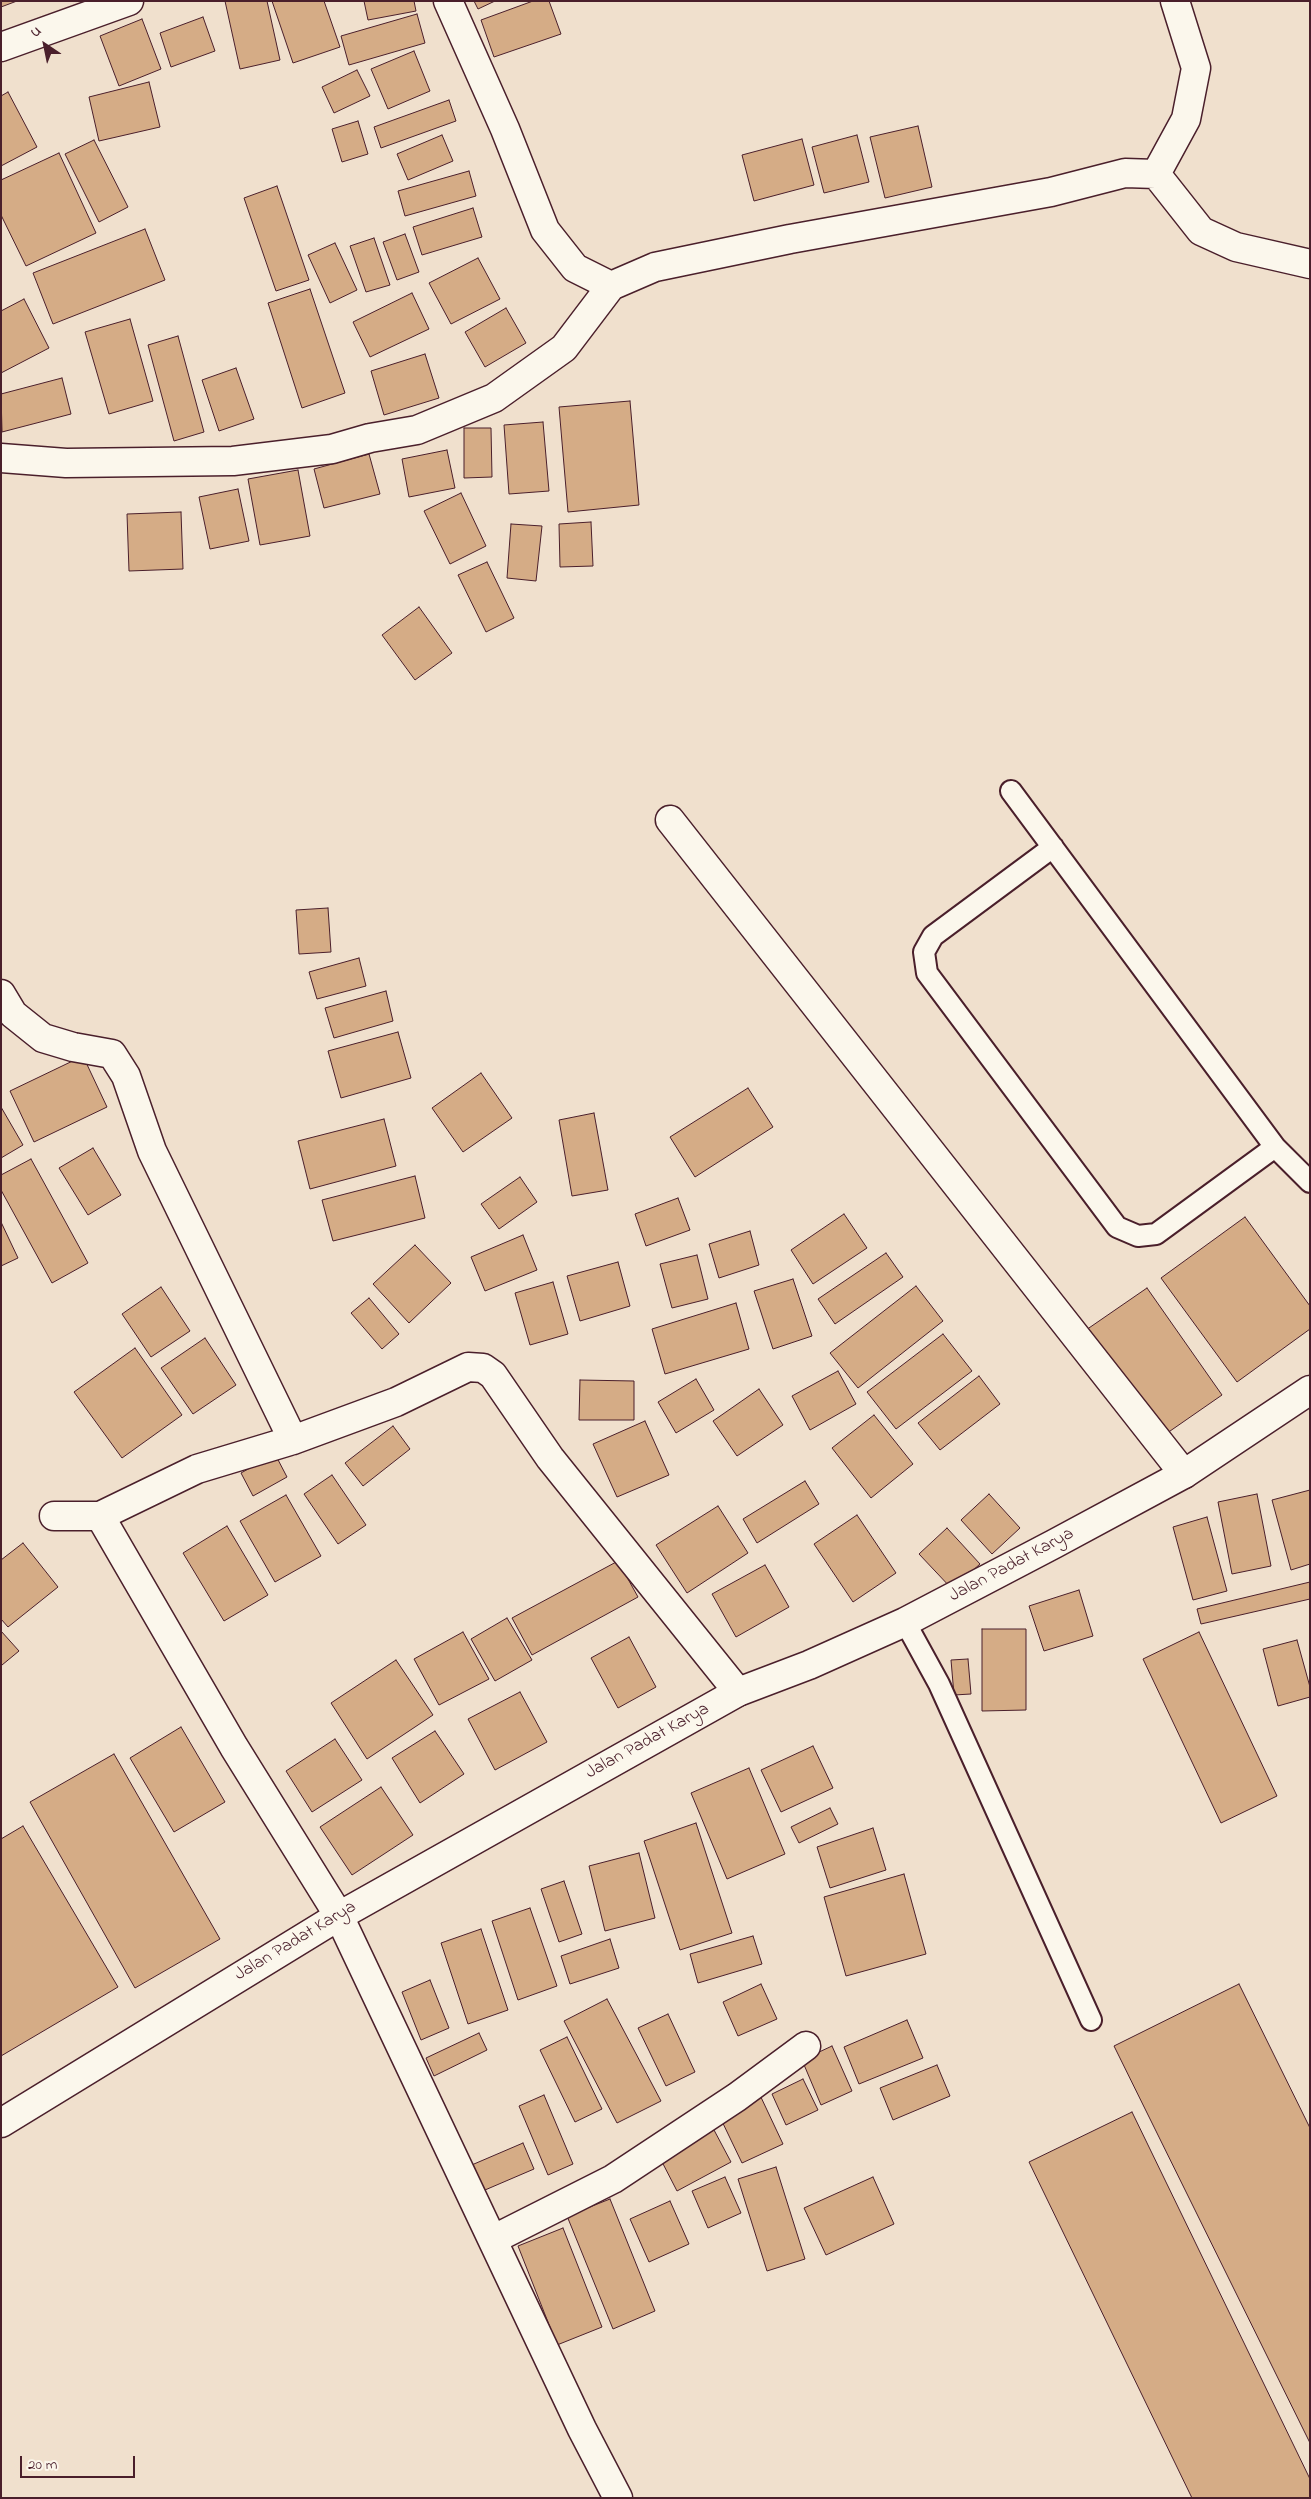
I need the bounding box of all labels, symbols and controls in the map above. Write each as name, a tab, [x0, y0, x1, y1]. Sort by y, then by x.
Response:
north arrow	[20, 20, 70, 70]
text: U	[27, 21, 46, 43]
street label: Jalan Padat Karya	[946, 1524, 1078, 1608]
street label: Jalan Padat Karya	[582, 1699, 714, 1785]
street label: Jalan Padat Karya	[231, 1897, 361, 1987]
scale bar	[22, 2446, 138, 2478]
text: 20 m	[28, 2454, 57, 2476]

